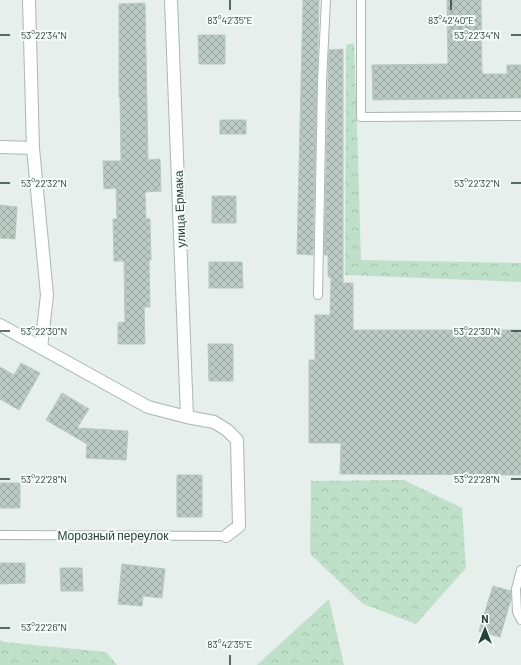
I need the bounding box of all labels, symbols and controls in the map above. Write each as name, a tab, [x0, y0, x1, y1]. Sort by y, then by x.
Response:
text: 83°42'35"E	[207, 14, 253, 26]
text: 83°42'40"E	[428, 14, 474, 26]
text: 53°22'34"N	[21, 29, 67, 41]
text: 53°22'34"N	[454, 29, 500, 41]
street label: улица Ермака	[171, 170, 188, 248]
text: 53°22'32"N	[21, 177, 67, 189]
text: 53°22'32"N	[454, 177, 500, 189]
text: 53°22'30"N	[21, 325, 67, 337]
text: 53°22'30"N	[454, 325, 500, 337]
text: 53°22'28"N	[21, 473, 67, 485]
text: 53°22'28"N	[454, 473, 500, 485]
street label: Морозный переулок	[57, 528, 169, 543]
north arrow	[465, 609, 505, 649]
text: N	[481, 612, 489, 625]
text: 53°22'26"N	[21, 621, 67, 633]
text: 83°42'35"E	[207, 638, 253, 650]

